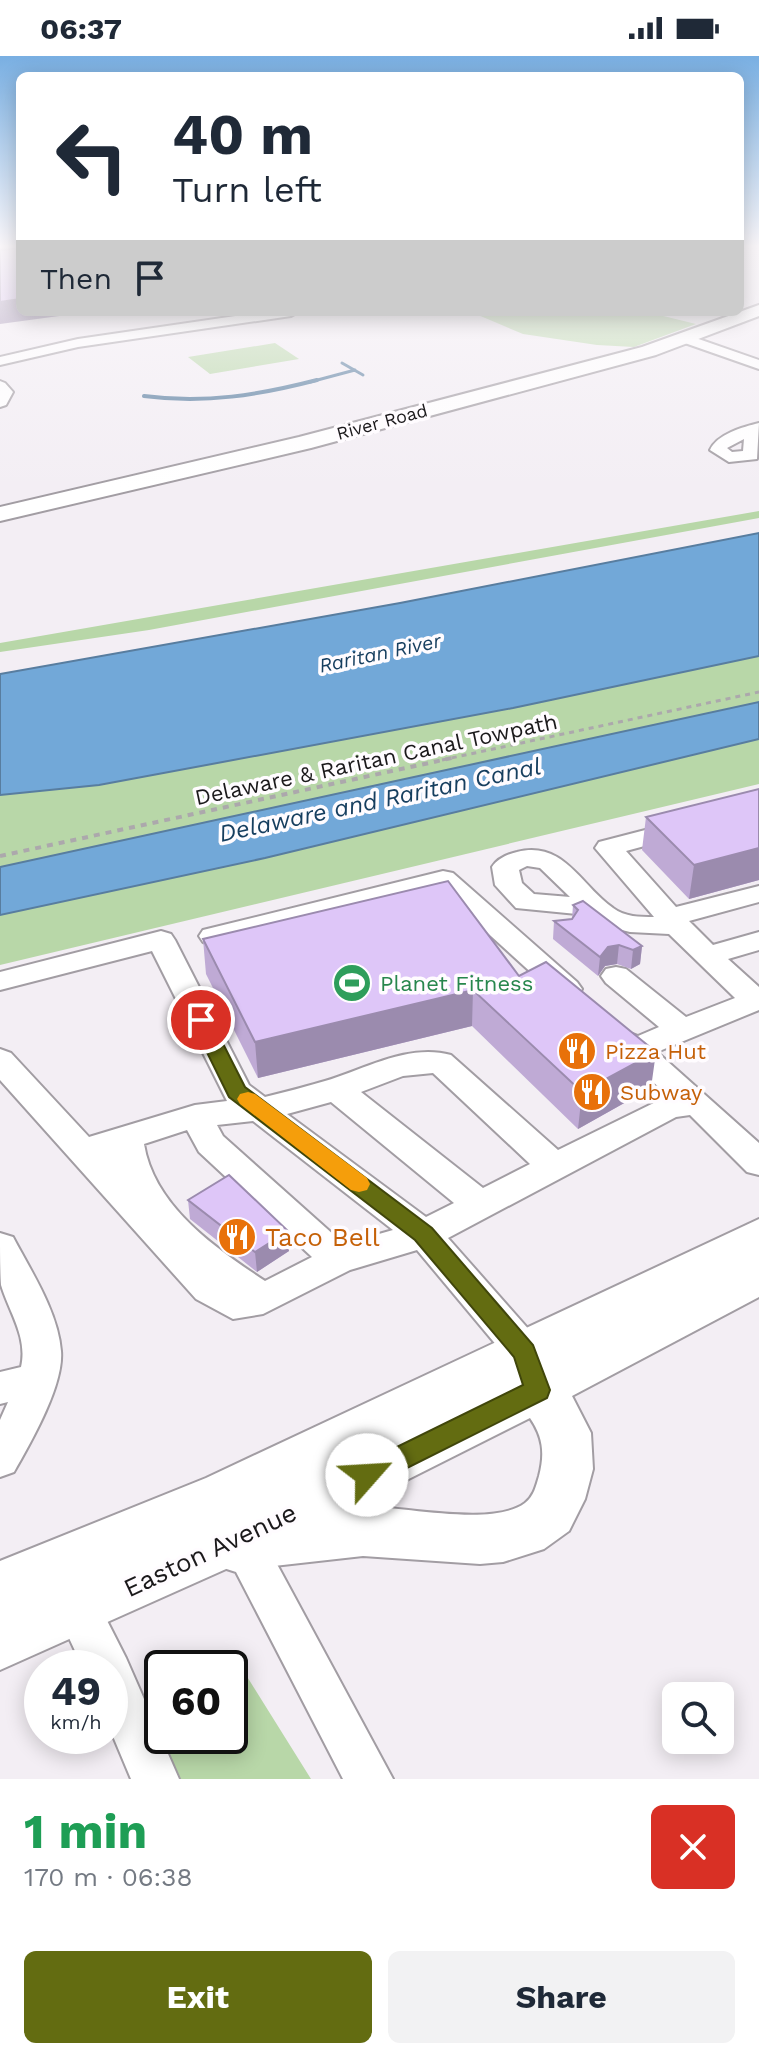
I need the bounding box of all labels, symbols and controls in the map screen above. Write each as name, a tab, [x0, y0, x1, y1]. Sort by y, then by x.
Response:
text: 06:37	[40, 11, 122, 46]
text: 40 m	[172, 102, 313, 168]
icon: left	[40, 104, 144, 208]
text: Turn left	[172, 169, 322, 211]
icon: arrive	[128, 256, 172, 300]
text: Then	[40, 261, 112, 296]
street label: River Road	[334, 399, 430, 444]
water label: Raritan River	[317, 628, 444, 678]
street label: Delaware & Raritan Canal Towpath	[193, 709, 560, 810]
water label: Delaware and Raritan Canal	[216, 752, 544, 848]
sports icon: Planet Fitness	[331, 962, 373, 1004]
place label: Planet Fitness	[380, 971, 533, 996]
pin	[167, 986, 235, 1054]
icon: arrive	[179, 998, 223, 1042]
restaurant icon: Pizza Hut	[556, 1030, 598, 1072]
place label: Pizza Hut	[605, 1039, 706, 1064]
restaurant icon: Subway	[571, 1071, 613, 1113]
place label: Subway	[620, 1080, 703, 1105]
restaurant icon: Taco Bell	[216, 1216, 258, 1258]
place label: Taco Bell	[265, 1222, 380, 1252]
position arrow	[325, 1433, 409, 1517]
street label: Easton Avenue	[119, 1497, 301, 1603]
speed limit sign: 60	[144, 1650, 248, 1754]
text: 49	[51, 1668, 101, 1715]
map controls	[662, 1682, 734, 1754]
button: search	[662, 1682, 734, 1754]
text: km/h	[50, 1710, 102, 1734]
text: 1 min	[24, 1803, 147, 1860]
button: close	[651, 1805, 735, 1889]
text: 170 m · 06:38	[24, 1862, 192, 1892]
button: Exit	[24, 1951, 372, 2043]
button: Share	[388, 1951, 735, 2043]

